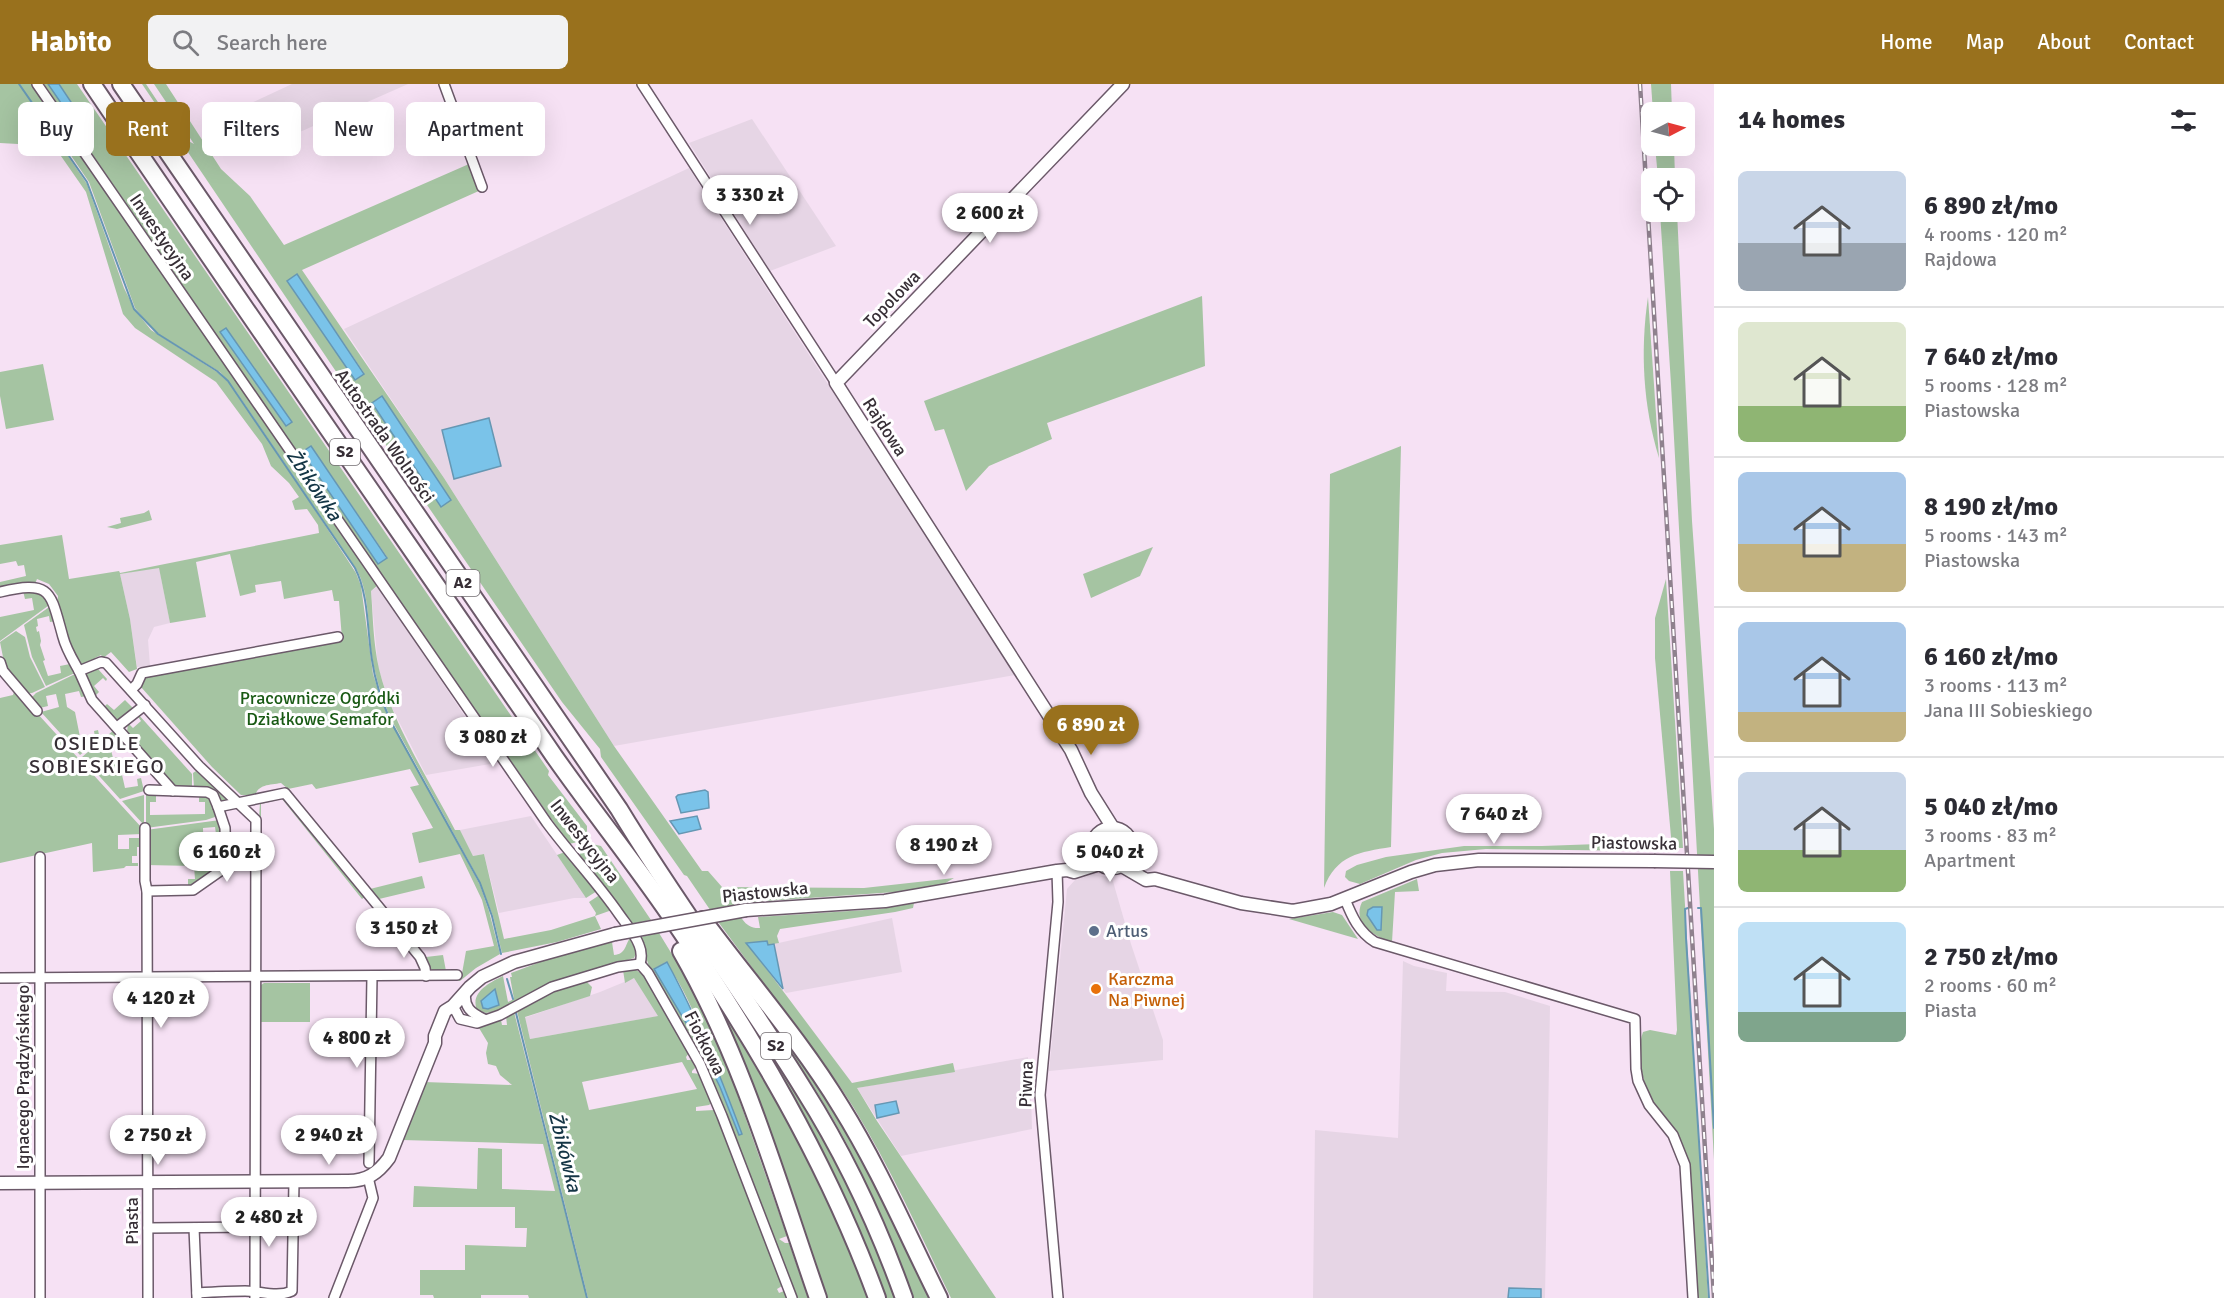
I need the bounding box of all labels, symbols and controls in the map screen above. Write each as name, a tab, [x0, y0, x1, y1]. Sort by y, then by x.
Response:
search box	[148, 15, 568, 69]
text: Habito	[30, 25, 112, 59]
icon: search	[169, 26, 202, 59]
text: Search here	[217, 29, 328, 56]
text: Home	[1880, 29, 1933, 55]
text: Map	[1966, 29, 2004, 55]
text: About	[2037, 29, 2091, 55]
text: Contact	[2124, 29, 2194, 55]
chip: Buy	[18, 102, 94, 156]
chip: Rent	[106, 102, 190, 156]
chip: Filters	[202, 102, 301, 156]
chip: New	[313, 102, 394, 156]
chip: Apartment	[406, 102, 545, 156]
north arrow	[1641, 102, 1695, 156]
map controls	[1641, 102, 1695, 222]
text: 14 homes	[1738, 104, 1845, 136]
icon: filters	[2167, 104, 2200, 137]
button: locate	[1641, 168, 1695, 222]
pin: 3 330 zł	[688, 175, 812, 226]
text: 3 330 zł	[716, 182, 784, 207]
street label: Inwestycyjna	[125, 189, 199, 285]
text: 6 890 zł/mo	[1924, 190, 2058, 222]
pin: 2 600 zł	[928, 193, 1052, 244]
icon: home	[1786, 195, 1858, 267]
text: 2 600 zł	[956, 200, 1024, 225]
text: 4 rooms · 120 m²	[1924, 222, 2068, 247]
text: Rajdowa	[1924, 247, 1997, 272]
street label: Topolowa	[859, 266, 925, 332]
text: 7 640 zł/mo	[1924, 341, 2058, 373]
icon: home	[1786, 346, 1858, 418]
street label: Autostrada Wolności	[331, 365, 439, 507]
text: 5 rooms · 128 m²	[1924, 373, 2068, 398]
street label: Rajdowa	[858, 394, 912, 460]
text: Piastowska	[1924, 398, 2020, 423]
road number: S2	[330, 439, 360, 465]
water label: Żbikówka	[281, 444, 348, 527]
text: 8 190 zł/mo	[1924, 491, 2058, 523]
icon: home	[1786, 496, 1858, 568]
text: 5 rooms · 143 m²	[1924, 523, 2068, 548]
text: Piastowska	[1924, 548, 2020, 573]
road number: A2	[446, 570, 480, 596]
text: 6 160 zł/mo	[1924, 641, 2058, 673]
icon: home	[1786, 646, 1858, 718]
text: 3 rooms · 113 m²	[1924, 673, 2068, 698]
park label: Pracownicze Ogródki Działkowe Semafor	[240, 687, 400, 730]
text: Jana III Sobieskiego	[1924, 698, 2093, 723]
pin: 6 890 zł	[1029, 705, 1153, 756]
text: 6 890 zł	[1057, 712, 1125, 737]
pin: 3 080 zł	[431, 717, 555, 768]
text: 3 080 zł	[459, 724, 527, 749]
district label: OSIEDLE SOBIESKIEGO	[29, 731, 165, 779]
text: 5 040 zł/mo	[1924, 791, 2058, 823]
pin: 7 640 zł	[1432, 794, 1556, 845]
street label: Inwestycyjna	[546, 795, 624, 887]
icon: home	[1786, 796, 1858, 868]
text: 7 640 zł	[1460, 801, 1528, 826]
text: 3 rooms · 83 m²	[1924, 823, 2057, 848]
pin: 8 190 zł	[882, 825, 1006, 876]
street label: Piastowska	[1591, 831, 1677, 855]
pin: 6 160 zł	[165, 832, 289, 883]
text: 8 190 zł	[910, 832, 978, 857]
pin: 5 040 zł	[1048, 832, 1172, 883]
text: 6 160 zł	[193, 839, 261, 864]
text: 5 040 zł	[1076, 839, 1144, 864]
text: Apartment	[1924, 848, 2016, 873]
street label: Piastowska	[721, 877, 809, 907]
pin: 3 150 zł	[342, 908, 466, 959]
text: 3 150 zł	[370, 915, 438, 940]
place label: Artus	[1106, 920, 1148, 942]
marker: Artus	[1087, 924, 1101, 938]
text: 2 750 zł/mo	[1924, 941, 2058, 973]
icon: home	[1786, 946, 1858, 1018]
place label: Karczma Na Piwnej	[1108, 968, 1185, 1011]
text: 2 rooms · 60 m²	[1924, 973, 2057, 998]
pin: 4 120 zł	[99, 978, 223, 1029]
marker: Karczma Na Piwnej	[1089, 982, 1103, 996]
street label: Ignacego Prądzyńskiego	[12, 985, 34, 1169]
text: 4 120 zł	[127, 985, 195, 1010]
text: Piasta	[1924, 998, 1977, 1023]
street label: Fiołkowa	[679, 1007, 731, 1079]
pin: 4 800 zł	[295, 1018, 419, 1069]
text: 4 800 zł	[323, 1025, 391, 1050]
road number: S2	[761, 1033, 791, 1059]
street label: Piwna	[1014, 1060, 1038, 1108]
water label: Żbikówka	[543, 1109, 587, 1195]
pin: 2 750 zł	[96, 1115, 220, 1166]
pin: 2 940 zł	[267, 1115, 391, 1166]
text: 2 750 zł	[124, 1122, 192, 1147]
text: 2 940 zł	[295, 1122, 363, 1147]
street label: Piasta	[121, 1197, 143, 1245]
pin: 2 480 zł	[207, 1197, 331, 1248]
text: 2 480 zł	[235, 1204, 303, 1229]

